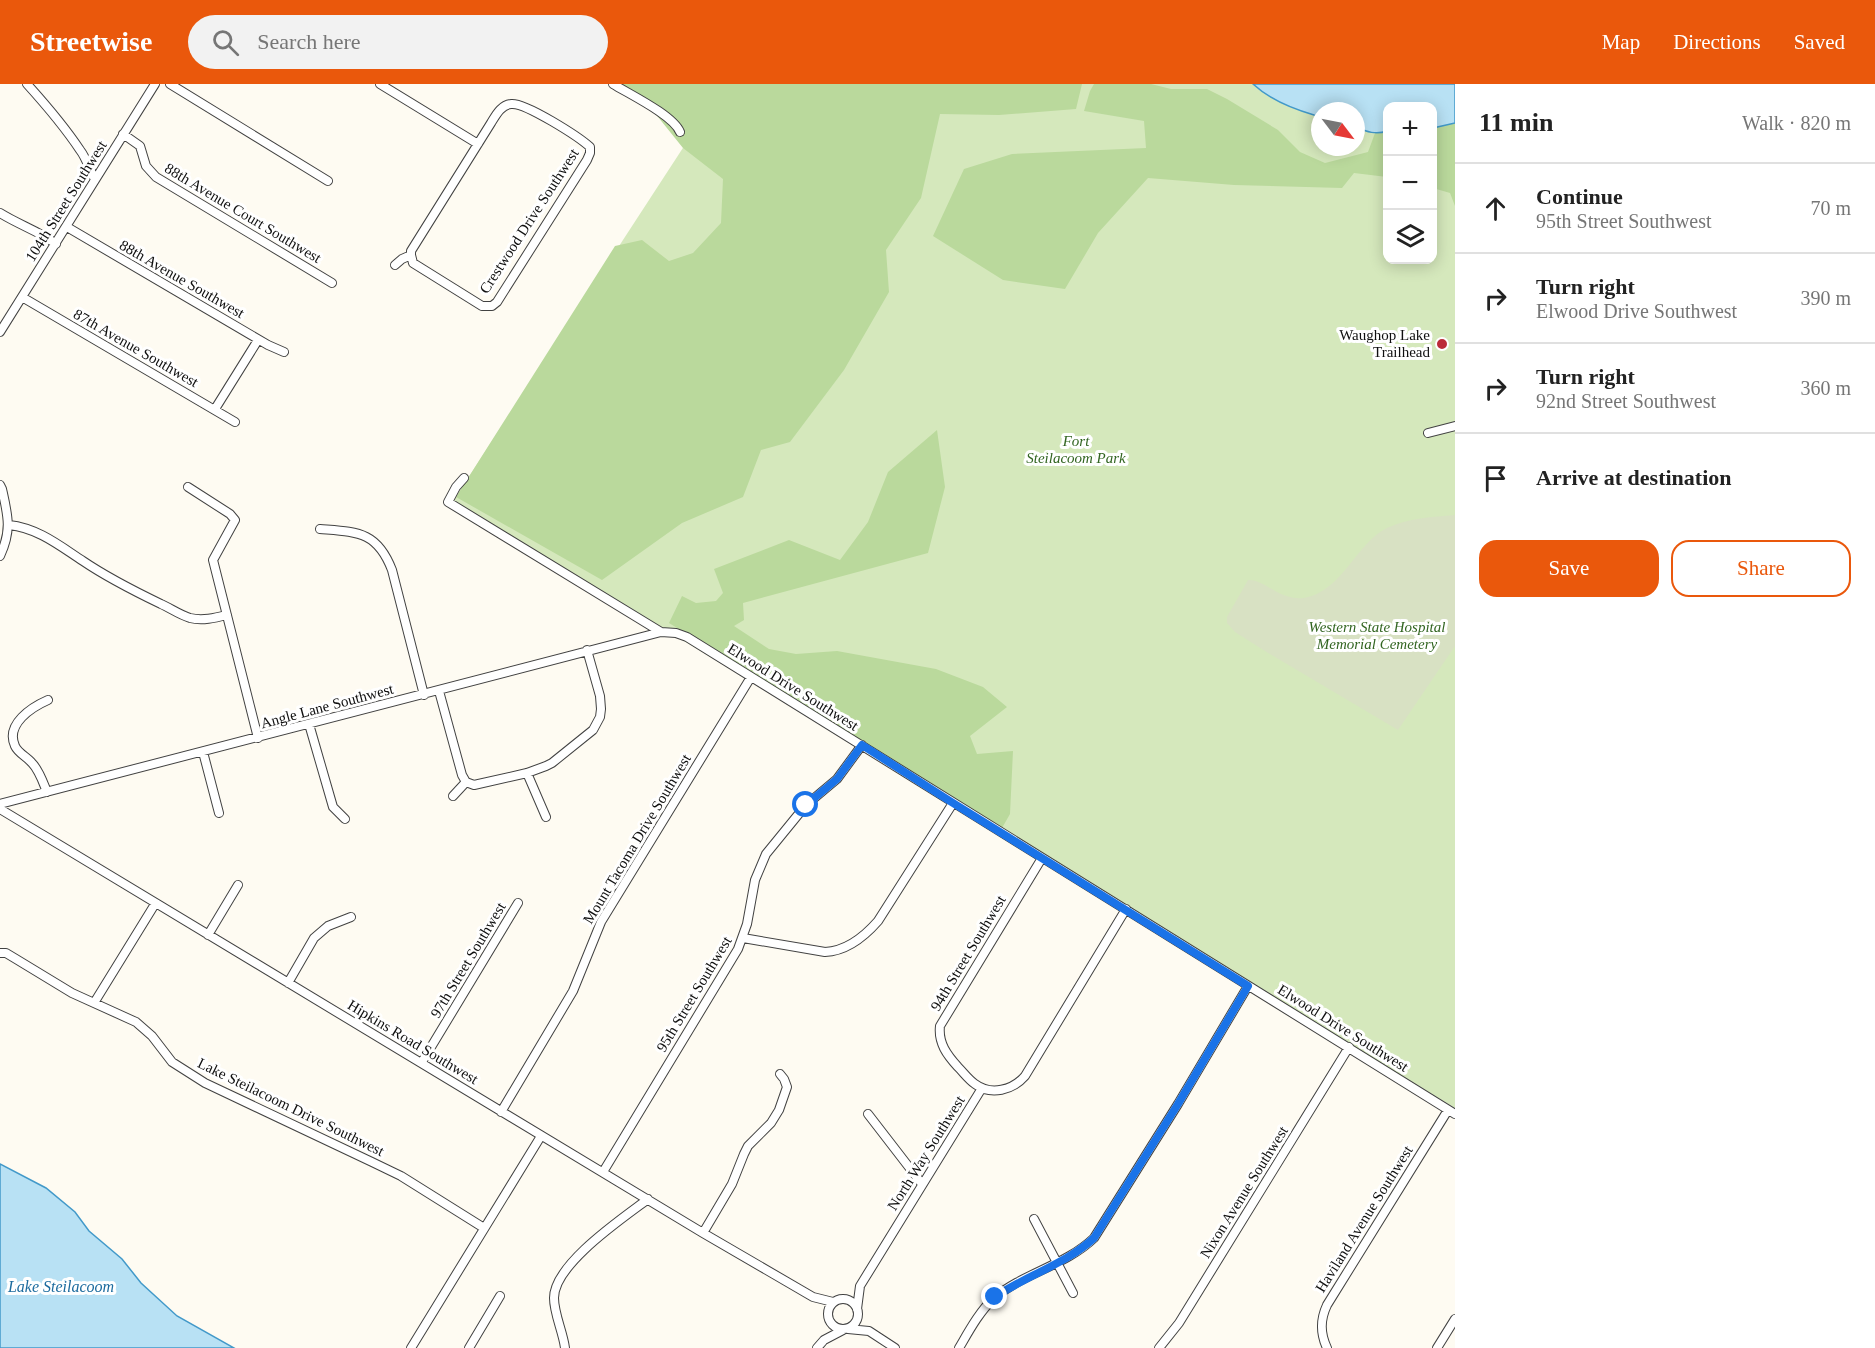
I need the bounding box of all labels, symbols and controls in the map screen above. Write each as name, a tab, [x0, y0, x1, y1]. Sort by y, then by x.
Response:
search box	[188, 15, 608, 69]
text: Streetwise	[30, 26, 152, 57]
icon: search	[209, 26, 242, 59]
text: Search here	[257, 29, 361, 54]
text: Map	[1602, 30, 1640, 54]
text: Directions	[1673, 30, 1761, 54]
text: Saved	[1794, 30, 1845, 54]
north arrow	[1311, 102, 1365, 156]
map controls	[1383, 102, 1437, 264]
button: +	[1383, 102, 1437, 156]
text: 11 min	[1479, 108, 1553, 137]
text: Walk · 820 m	[1742, 112, 1851, 134]
street label: 104th Street Southwest	[22, 137, 110, 264]
street label: Crestwood Drive Southwest	[476, 145, 582, 296]
button: −	[1383, 156, 1437, 210]
street label: 88th Avenue Court Southwest	[162, 160, 325, 266]
text: Continue	[1536, 184, 1623, 209]
icon: ahead	[1479, 192, 1512, 225]
text: 70 m	[1810, 197, 1851, 219]
button: layers	[1383, 210, 1437, 264]
text: 95th Street Southwest	[1536, 210, 1712, 232]
street label: 88th Avenue Southwest	[117, 237, 248, 322]
text: Turn right	[1536, 274, 1635, 299]
icon: right	[1479, 282, 1512, 315]
text: 390 m	[1800, 287, 1851, 309]
text: Elwood Drive Southwest	[1536, 300, 1737, 322]
street label: 87th Avenue Southwest	[71, 306, 202, 391]
place label: Waughop Lake Trailhead	[1339, 327, 1430, 360]
marker: Waughop Lake Trailhead	[1435, 337, 1449, 351]
text: Turn right	[1536, 364, 1635, 389]
icon: right	[1479, 372, 1512, 405]
text: 360 m	[1800, 377, 1851, 399]
text: 92nd Street Southwest	[1536, 390, 1716, 412]
park label: Fort Steilacoom Park	[1026, 433, 1126, 466]
icon: arrive	[1479, 462, 1512, 495]
text: Arrive at destination	[1536, 465, 1732, 490]
button: Save	[1479, 540, 1659, 597]
button: Share	[1671, 540, 1851, 597]
park label: Western State Hospital Memorial Cemetery	[1309, 619, 1445, 652]
street label: Elwood Drive Southwest	[725, 640, 862, 734]
street label: Angle Lane Southwest	[259, 680, 396, 731]
street label: Mount Tacoma Drive Southwest	[580, 751, 694, 927]
route start	[792, 791, 818, 817]
street label: 94th Street Southwest	[927, 892, 1009, 1014]
street label: 97th Street Southwest	[427, 899, 509, 1021]
street label: 95th Street Southwest	[653, 933, 735, 1055]
street label: Elwood Drive Southwest	[1275, 981, 1412, 1075]
street label: Hipkins Road Southwest	[345, 997, 482, 1088]
street label: Lake Steilacoom Drive Southwest	[195, 1055, 388, 1160]
street label: North Way Southwest	[884, 1092, 968, 1213]
street label: Nixon Avenue Southwest	[1197, 1123, 1292, 1261]
street label: Haviland Avenue Southwest	[1312, 1142, 1416, 1295]
water label: Lake Steilacoom	[7, 1278, 114, 1295]
route end	[981, 1283, 1007, 1309]

